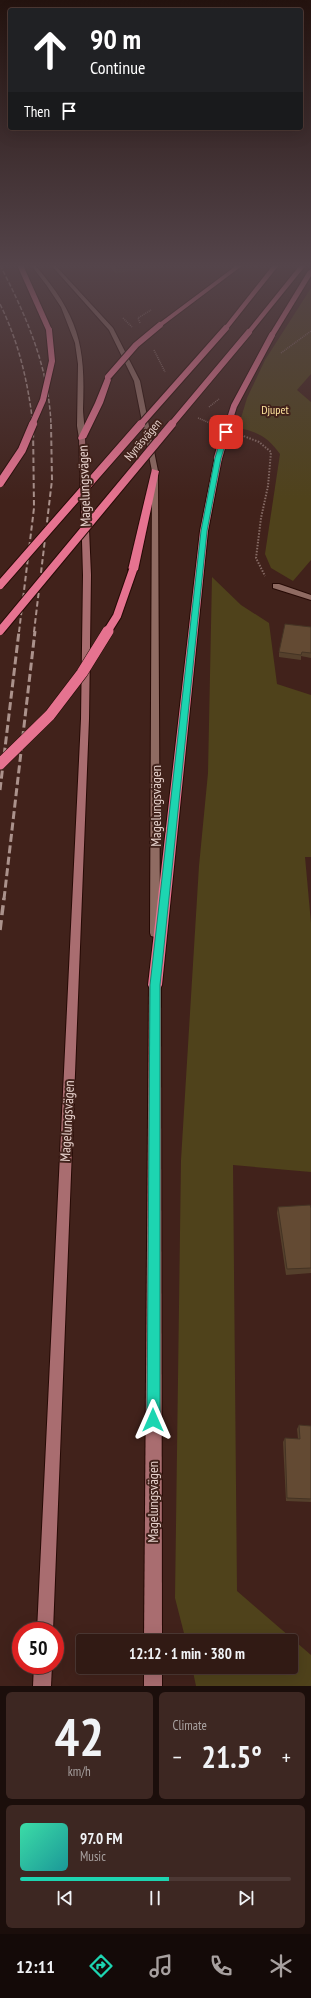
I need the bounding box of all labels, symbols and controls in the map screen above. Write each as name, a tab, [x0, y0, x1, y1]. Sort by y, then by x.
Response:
text: 90 m	[90, 20, 141, 57]
icon: ahead	[24, 24, 76, 76]
text: Continue	[90, 56, 145, 79]
icon: arrive	[58, 100, 80, 122]
text: Then	[24, 102, 50, 121]
park label: Djupet	[261, 402, 289, 417]
pin	[209, 415, 243, 449]
street label: Nynäsvägen	[121, 416, 164, 464]
icon: arrive	[215, 421, 237, 443]
street label: Magelungsvägen	[74, 445, 94, 527]
street label: Magelungsvägen	[147, 765, 165, 847]
street label: Magelungsvägen	[56, 1080, 78, 1162]
position arrow	[132, 1399, 174, 1441]
street label: Magelungsvägen	[144, 1461, 162, 1543]
speed limit sign: 50	[12, 1622, 64, 1674]
text: 12:12 · 1 min · 380 m	[129, 1644, 245, 1663]
text: 42	[54, 1703, 104, 1770]
text: Climate	[173, 1717, 207, 1734]
text: 21.5°	[202, 1737, 262, 1776]
text: −	[173, 1743, 182, 1771]
text: +	[282, 1743, 291, 1771]
text: km/h	[68, 1763, 91, 1780]
text: 97.0 FM	[80, 1829, 123, 1848]
text: Music	[80, 1848, 106, 1865]
icon: previous	[54, 1887, 76, 1909]
icon: pause	[144, 1887, 166, 1909]
icon: next	[235, 1887, 257, 1909]
icon: directions	[87, 1952, 115, 1980]
icon: music	[147, 1952, 175, 1980]
icon: phone	[207, 1952, 235, 1980]
icon: climate	[267, 1952, 295, 1980]
text: 12:11	[16, 1955, 55, 1978]

